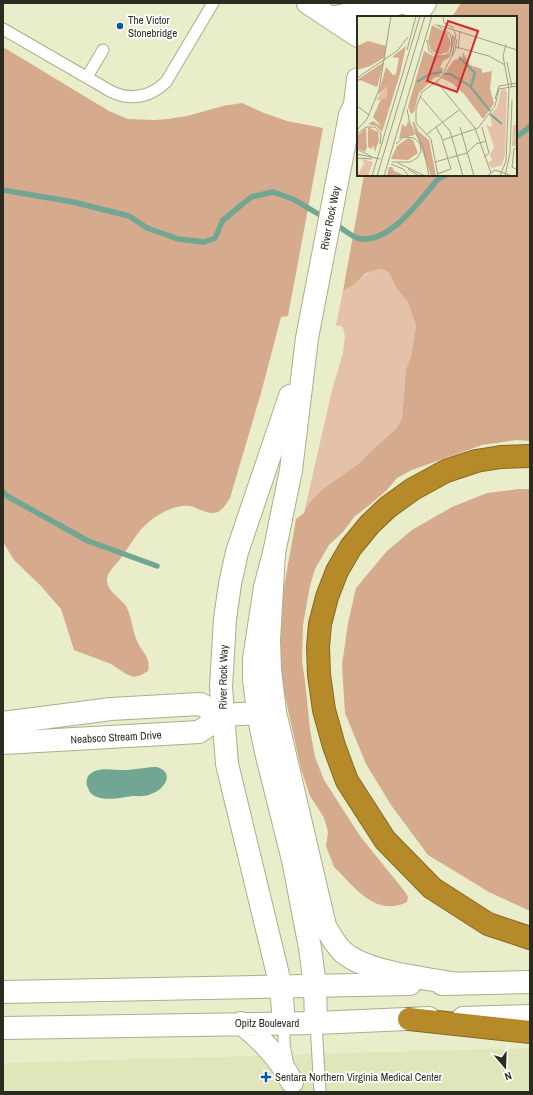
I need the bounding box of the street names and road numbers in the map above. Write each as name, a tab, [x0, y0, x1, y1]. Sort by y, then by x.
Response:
street label: River Rock Way	[317, 184, 343, 251]
street label: River Rock Way	[215, 644, 231, 710]
street label: Neabsco Stream Drive	[70, 728, 162, 746]
street label: Opitz Boulevard	[235, 1016, 299, 1030]

